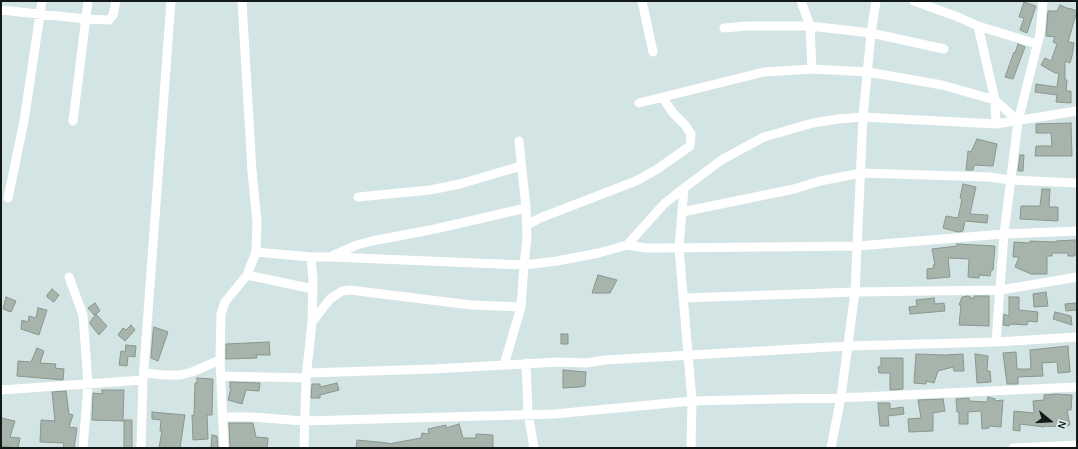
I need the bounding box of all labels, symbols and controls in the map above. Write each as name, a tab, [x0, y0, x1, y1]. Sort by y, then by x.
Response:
north arrow	[1030, 401, 1070, 441]
text: N	[1054, 419, 1069, 431]

